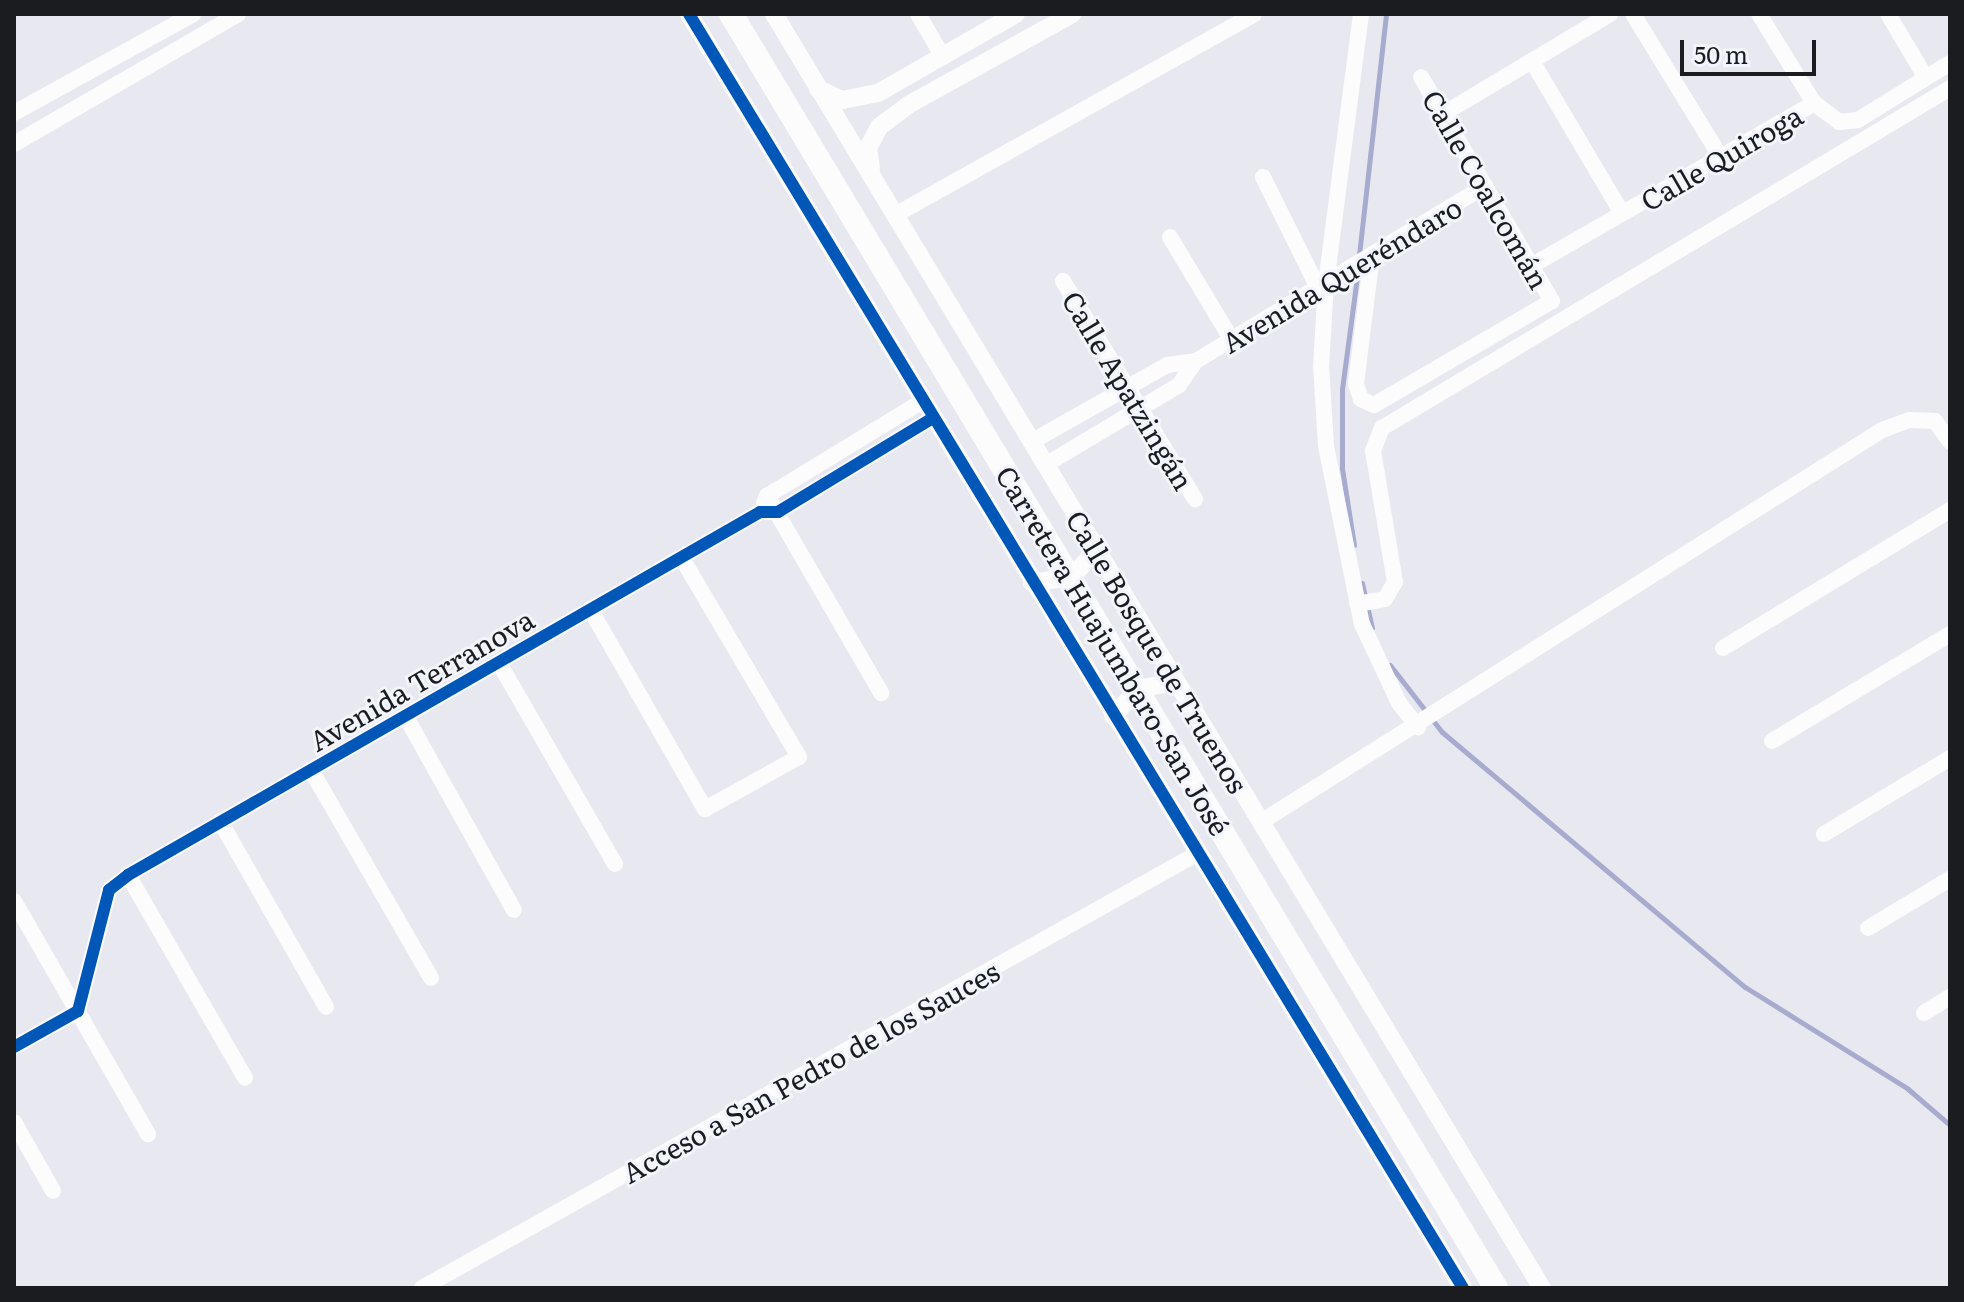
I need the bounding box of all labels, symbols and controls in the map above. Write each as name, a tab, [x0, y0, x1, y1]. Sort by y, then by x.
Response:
scale bar	[1684, 24, 1820, 74]
text: 50 m	[1694, 36, 1748, 71]
street label: Calle Coalcomán	[1417, 84, 1557, 294]
street label: Calle Quiroga	[1634, 97, 1808, 217]
street label: Avenida Queréndaro	[1215, 189, 1467, 359]
street label: Calle Apatzingán	[1056, 284, 1202, 496]
street label: Carretera Huajumbaro-San José	[990, 459, 1238, 841]
street label: Calle Bosque de Truenos	[1060, 504, 1256, 798]
street label: Avenida Terranova	[303, 601, 539, 757]
street label: Acceso a San Pedro de los Sauces	[616, 953, 1004, 1189]

